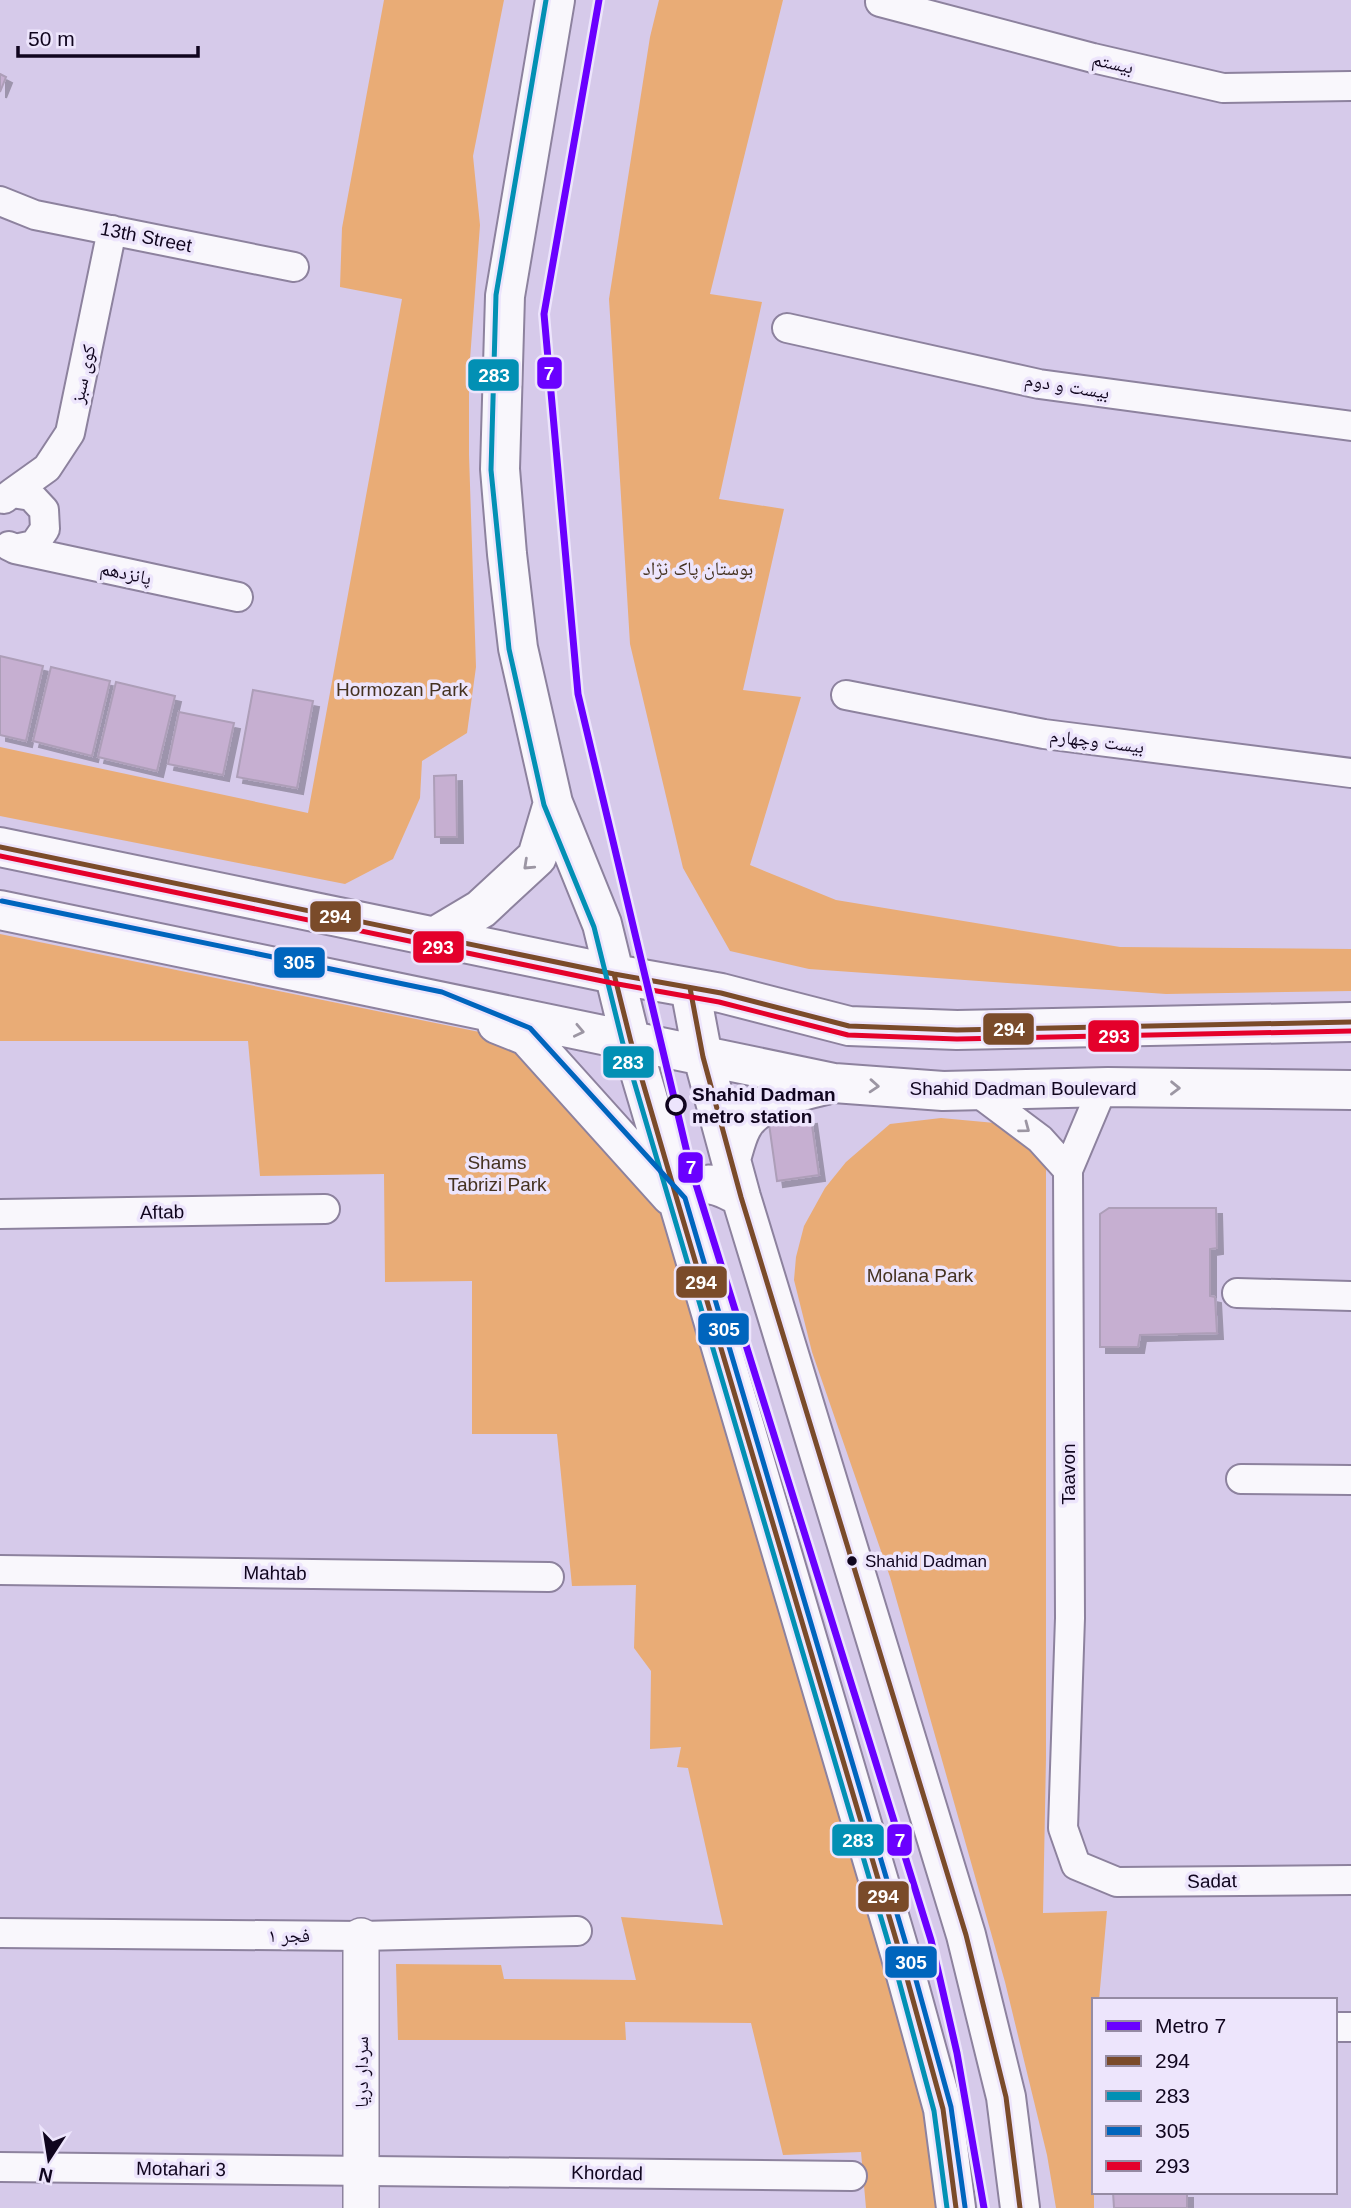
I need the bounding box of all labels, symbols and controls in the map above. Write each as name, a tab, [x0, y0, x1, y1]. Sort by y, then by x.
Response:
scale bar	[18, 14, 198, 58]
text: 50 m	[28, 27, 75, 50]
street label: بیستم	[1090, 48, 1136, 80]
street label: 13th Street	[98, 218, 194, 256]
street label: کوی سبز	[66, 343, 100, 406]
line badge: 7	[536, 356, 563, 390]
line badge: 283	[467, 358, 520, 392]
text: 7	[544, 363, 554, 384]
text: 283	[478, 365, 510, 386]
street label: بیست و دوم	[1023, 369, 1111, 406]
street label: پانزدهم	[98, 557, 154, 591]
park label: بوستان پاک نژاد	[643, 558, 753, 580]
park label: Hormozan Park	[336, 679, 468, 700]
street label: بیست وچهارم	[1048, 725, 1145, 760]
one-way arrow	[523, 857, 536, 870]
line badge: 294	[309, 900, 362, 933]
text: 294	[319, 906, 351, 927]
line badge: 293	[412, 930, 465, 964]
text: 293	[422, 937, 454, 958]
line badge: 305	[273, 946, 326, 979]
text: 305	[283, 952, 315, 973]
line badge: 294	[982, 1012, 1035, 1046]
text: 294	[993, 1019, 1025, 1040]
line badge: 293	[1087, 1019, 1140, 1053]
one-way arrow	[573, 1022, 585, 1037]
text: 293	[1098, 1026, 1130, 1047]
line badge: 283	[602, 1045, 655, 1079]
text: 283	[612, 1052, 644, 1073]
one-way arrow	[869, 1078, 880, 1093]
street label: Shahid Dadman Boulevard	[909, 1078, 1137, 1099]
one-way arrow	[1170, 1080, 1181, 1096]
place label: Shahid Dadman metro station	[692, 1084, 836, 1127]
marker: Shahid Dadman metro station	[666, 1095, 686, 1115]
one-way arrow	[1017, 1119, 1029, 1132]
line badge: 7	[677, 1151, 704, 1184]
park label: Shams Tabrizi Park	[447, 1152, 547, 1195]
text: 7	[686, 1157, 696, 1178]
street label: Aftab	[140, 1201, 184, 1223]
line badge: 294	[675, 1265, 728, 1299]
park label: Molana Park	[867, 1265, 974, 1286]
text: 294	[685, 1272, 717, 1293]
line badge: 305	[697, 1312, 750, 1346]
text: 305	[708, 1319, 740, 1340]
street label: Taavon	[1058, 1443, 1079, 1505]
place label: Shahid Dadman	[865, 1552, 987, 1571]
marker: Shahid Dadman	[845, 1554, 859, 1568]
street label: Mahtab	[243, 1562, 307, 1584]
line badge: 283	[831, 1823, 885, 1857]
line badge: 7	[886, 1823, 913, 1857]
text: 283	[842, 1830, 874, 1851]
text: 7	[895, 1830, 905, 1851]
street label: Sadat	[1187, 1870, 1238, 1892]
line badge: 294	[857, 1880, 910, 1913]
text: 294	[867, 1886, 899, 1907]
street label: فجر ۱	[268, 1925, 310, 1947]
line badge: 305	[884, 1945, 938, 1979]
text: 305	[895, 1952, 927, 1973]
legend	[1092, 1998, 1337, 2194]
text: Metro 7	[1155, 2014, 1226, 2037]
street label: سردار دریا	[351, 2036, 373, 2108]
text: 294	[1155, 2049, 1190, 2072]
text: 283	[1155, 2084, 1190, 2107]
text: 305	[1155, 2119, 1190, 2142]
north arrow	[14, 2124, 84, 2194]
text: 293	[1155, 2154, 1190, 2177]
street label: Motahari 3	[136, 2158, 226, 2180]
street label: Khordad	[571, 2162, 643, 2184]
text: N	[37, 2163, 54, 2187]

